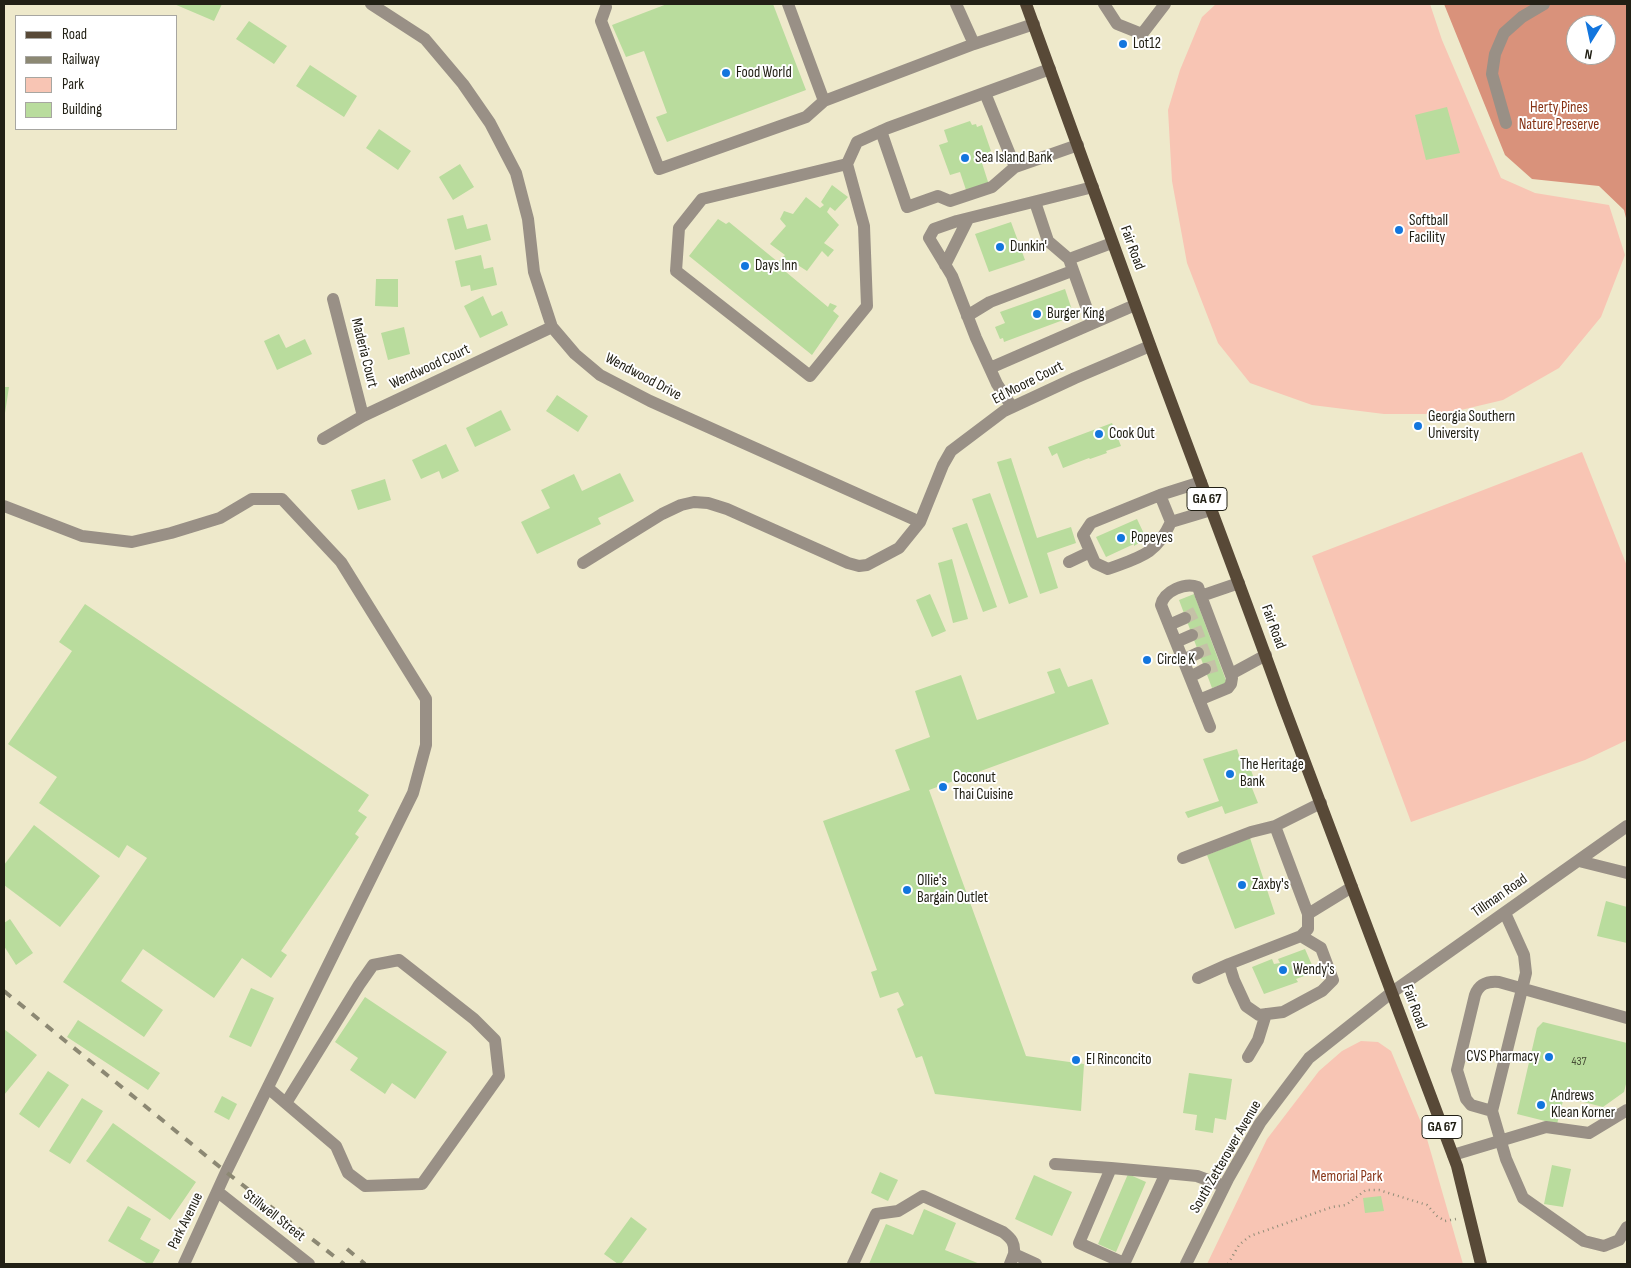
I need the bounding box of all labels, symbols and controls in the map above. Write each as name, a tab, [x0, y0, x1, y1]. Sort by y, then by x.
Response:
legend	[15, 15, 178, 130]
north arrow	[1566, 15, 1616, 65]
text: Road	[62, 25, 87, 44]
place label: Lot12	[1133, 35, 1161, 53]
marker: Lot12	[1117, 38, 1129, 50]
text: N	[1583, 45, 1594, 63]
text: Railway	[62, 50, 100, 69]
place label: Food World	[736, 64, 792, 82]
marker: Food World	[720, 67, 732, 79]
text: Park	[62, 75, 84, 94]
park label: Herty Pines Nature Preserve	[1519, 99, 1599, 134]
text: Building	[62, 100, 102, 119]
place label: Sea Island Bank	[975, 149, 1052, 167]
marker: Sea Island Bank	[959, 152, 971, 164]
place label: Softball Facility	[1409, 212, 1448, 247]
street label: Fair Road	[1116, 223, 1148, 273]
marker: Softball Facility	[1393, 224, 1405, 236]
place label: Dunkin'	[1010, 238, 1047, 256]
marker: Dunkin'	[994, 241, 1006, 253]
place label: Days Inn	[755, 257, 797, 275]
marker: Days Inn	[739, 260, 751, 272]
place label: Burger King	[1047, 305, 1105, 323]
marker: Burger King	[1031, 308, 1043, 320]
street label: Maderia Court	[347, 316, 381, 390]
street label: Wendwood Court	[387, 341, 473, 393]
street label: Wendwood Drive	[602, 349, 684, 405]
street label: Ed Moore Court	[989, 357, 1067, 409]
place label: Georgia Southern University	[1428, 408, 1515, 443]
marker: Georgia Southern University	[1412, 420, 1424, 432]
place label: Cook Out	[1109, 425, 1155, 443]
marker: Cook Out	[1093, 428, 1105, 440]
road number: GA 67	[1187, 488, 1227, 510]
place label: Popeyes	[1131, 529, 1173, 547]
marker: Popeyes	[1115, 532, 1127, 544]
street label: Fair Road	[1257, 602, 1289, 652]
place label: Circle K	[1157, 651, 1195, 669]
marker: Circle K	[1141, 654, 1153, 666]
place label: The Heritage Bank	[1240, 756, 1304, 791]
marker: The Heritage Bank	[1224, 768, 1236, 780]
place label: Coconut Thai Cuisine	[953, 769, 1013, 804]
marker: Coconut Thai Cuisine	[937, 781, 949, 793]
street label: Tillman Road	[1469, 870, 1531, 922]
place label: Ollie's Bargain Outlet	[917, 872, 988, 907]
place label: Zaxby's	[1252, 876, 1289, 894]
marker: Zaxby's	[1236, 879, 1248, 891]
marker: Ollie's Bargain Outlet	[901, 884, 913, 896]
place label: Wendy's	[1293, 961, 1335, 979]
marker: Wendy's	[1277, 964, 1289, 976]
street label: Fair Road	[1398, 982, 1430, 1032]
place label: CVS Pharmacy	[1466, 1048, 1539, 1066]
place label: El Rinconcito	[1086, 1051, 1152, 1069]
marker: CVS Pharmacy	[1543, 1051, 1555, 1063]
marker: El Rinconcito	[1070, 1054, 1082, 1066]
house number: 437	[1572, 1055, 1586, 1069]
place label: Andrews Klean Korner	[1551, 1087, 1615, 1122]
street label: South Zetterower Avenue	[1186, 1097, 1266, 1217]
marker: Andrews Klean Korner	[1535, 1099, 1547, 1111]
road number: GA 67	[1422, 1116, 1462, 1138]
park label: Memorial Park	[1312, 1168, 1382, 1186]
street label: Stillwell Street	[240, 1186, 308, 1246]
street label: Park Avenue	[165, 1190, 207, 1252]

